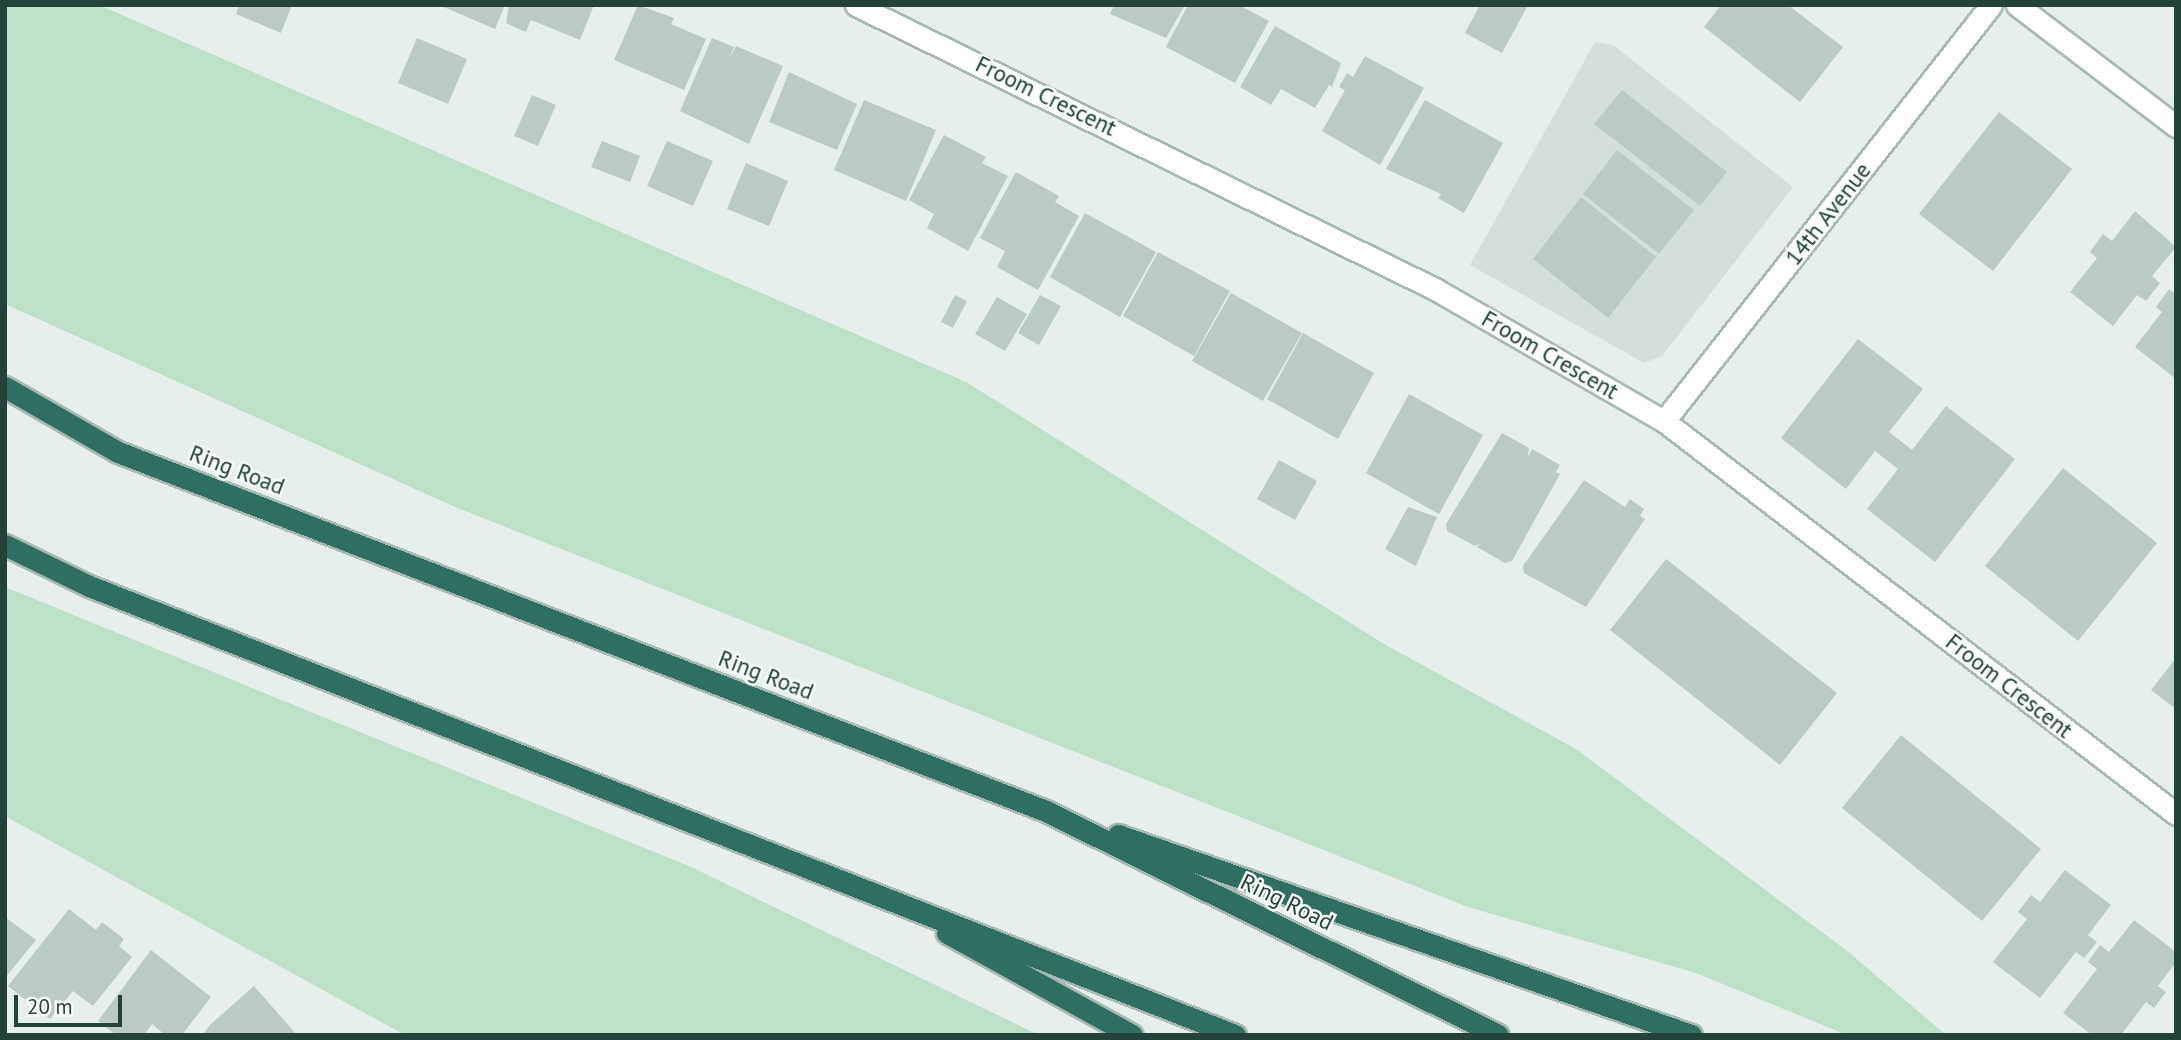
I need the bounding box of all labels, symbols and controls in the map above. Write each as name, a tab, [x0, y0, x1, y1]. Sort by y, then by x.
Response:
street label: Froom Crescent	[971, 50, 1121, 142]
street label: 14th Avenue	[1779, 157, 1877, 271]
street label: Froom Crescent	[1477, 305, 1623, 405]
street label: Ring Road	[186, 439, 288, 501]
street label: Froom Crescent	[1940, 628, 2078, 744]
street label: Ring Road	[715, 644, 817, 706]
street label: Ring Road	[1236, 868, 1338, 936]
scale bar	[18, 981, 126, 1025]
text: 20 m	[27, 993, 73, 1020]

